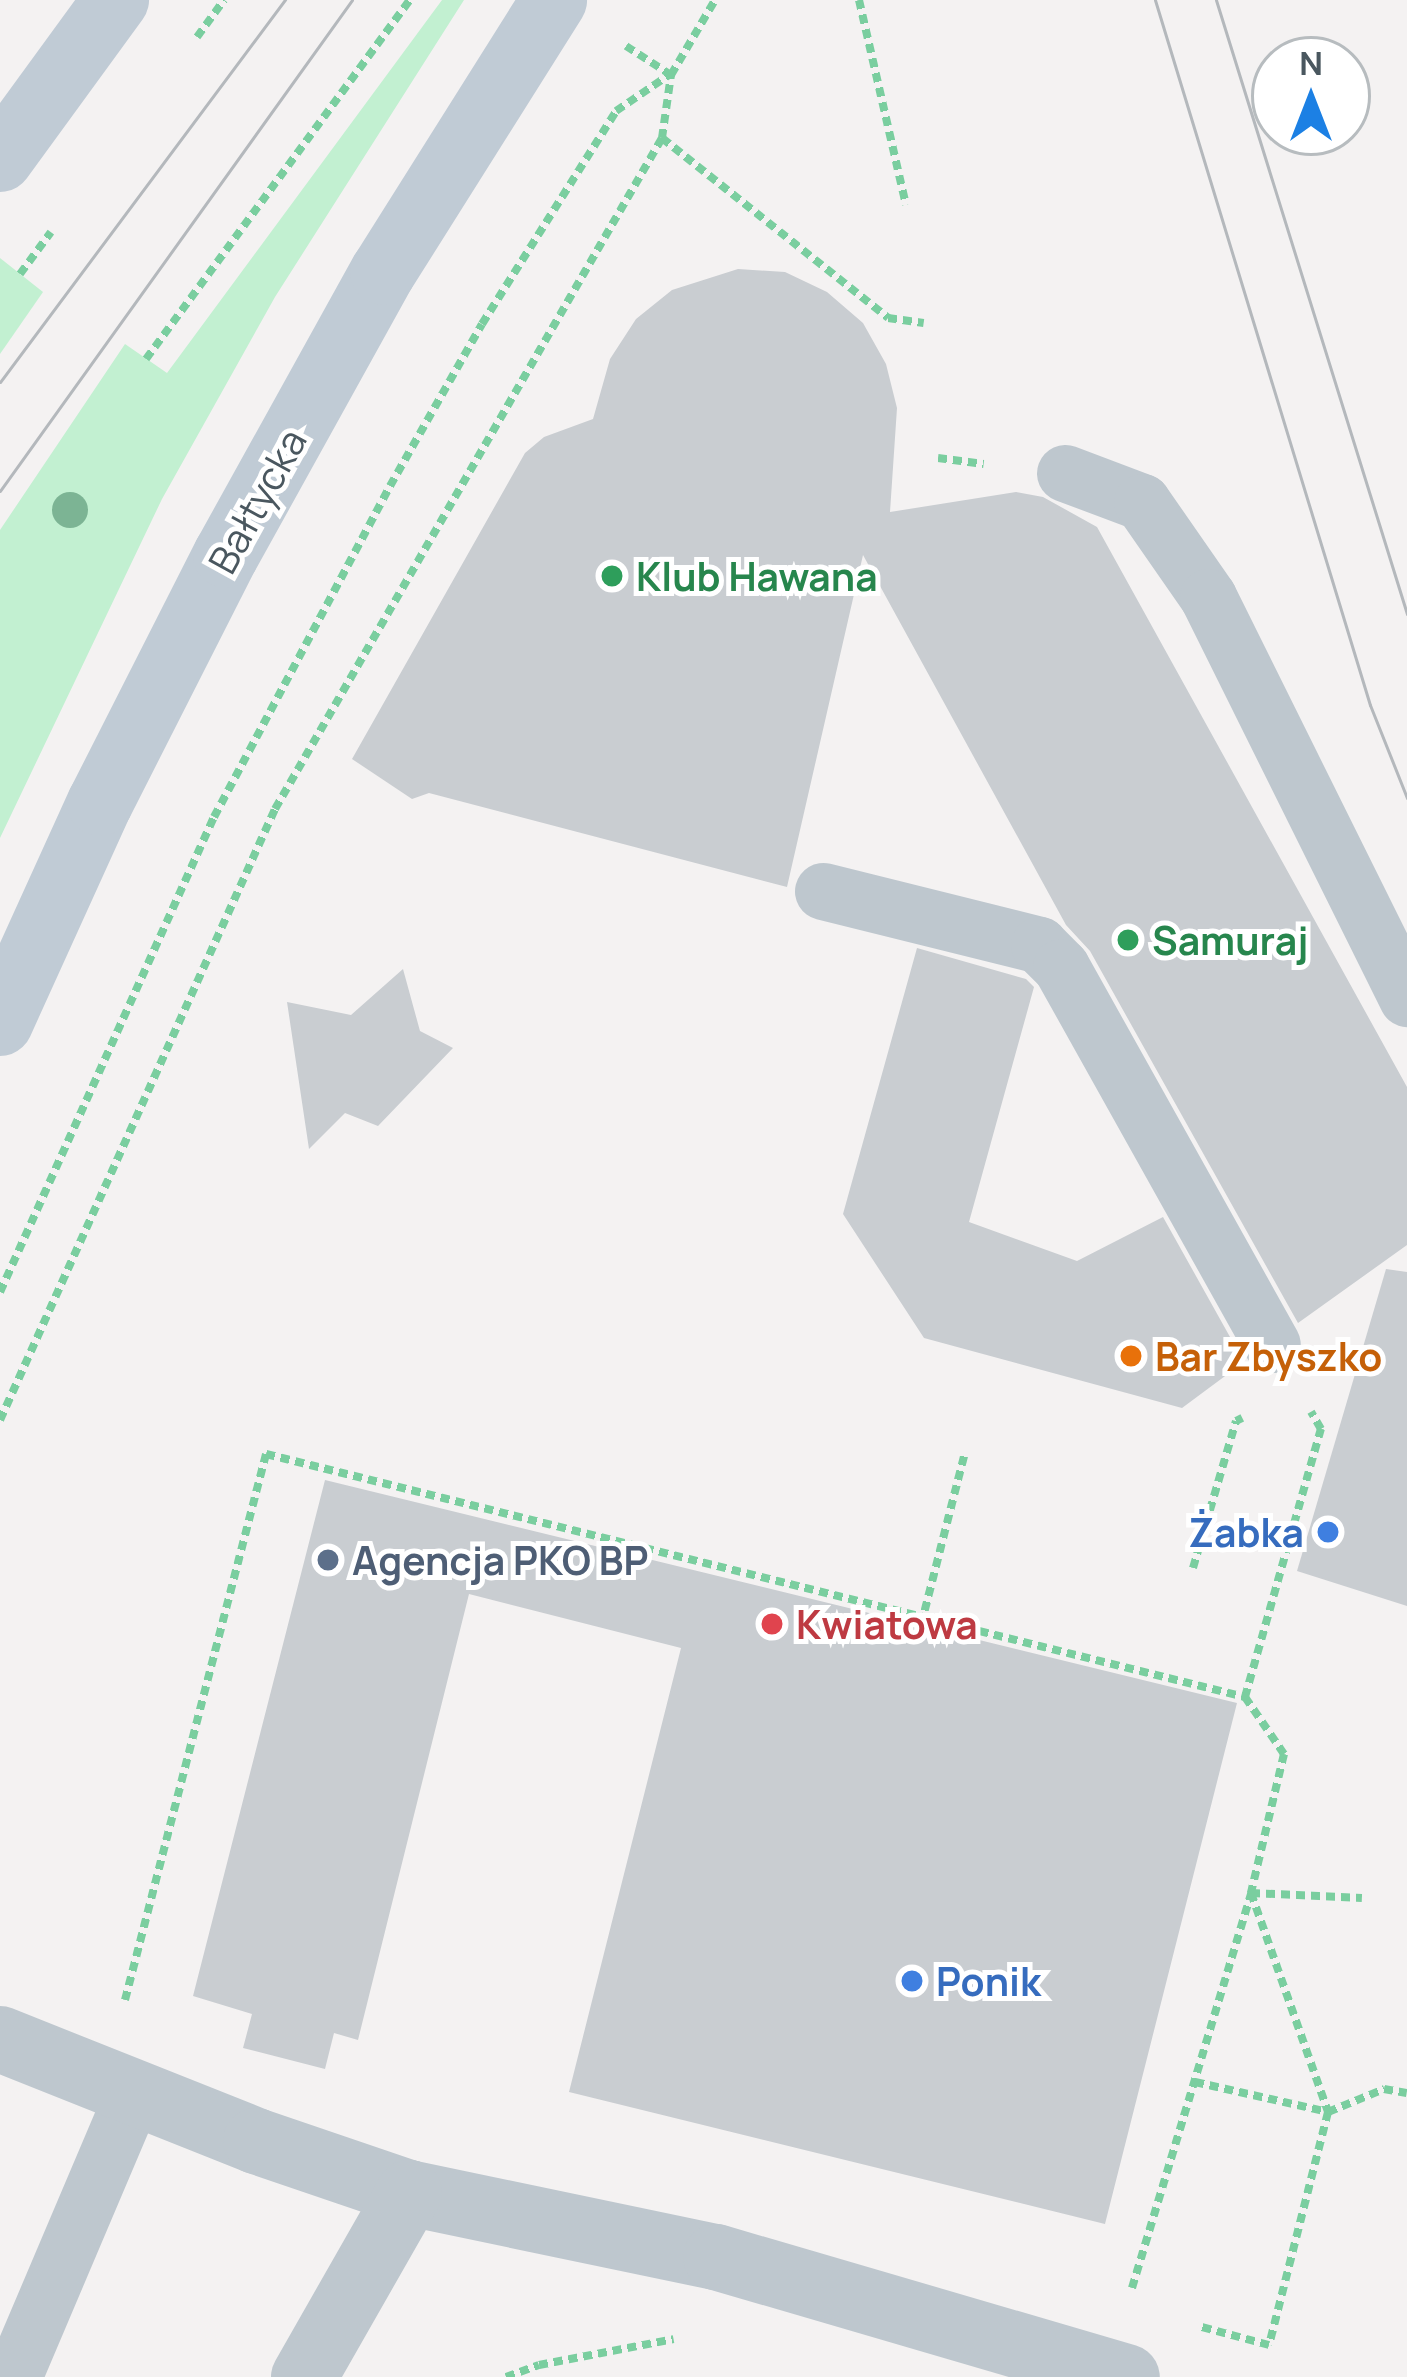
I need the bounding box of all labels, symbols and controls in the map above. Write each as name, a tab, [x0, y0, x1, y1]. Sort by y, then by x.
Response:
north arrow	[1251, 36, 1371, 156]
text: N	[1299, 40, 1323, 85]
street label: Bałtycka	[198, 421, 316, 581]
place label: Klub Hawana	[636, 553, 878, 599]
marker: Klub Hawana	[599, 563, 625, 589]
place label: Samuraj	[1152, 917, 1308, 963]
marker: Samuraj	[1115, 927, 1141, 953]
place label: Bar Zbyszko	[1155, 1333, 1382, 1379]
marker: Bar Zbyszko	[1118, 1343, 1144, 1369]
place label: Żabka	[1188, 1509, 1304, 1555]
marker: Żabka	[1315, 1519, 1341, 1545]
place label: Agencja PKO BP	[352, 1537, 648, 1583]
marker: Agencja PKO BP	[315, 1547, 341, 1573]
place label: Kwiatowa	[796, 1601, 978, 1647]
marker: Kwiatowa	[759, 1611, 785, 1637]
place label: Ponik	[936, 1958, 1041, 2004]
marker: Ponik	[899, 1968, 925, 1994]

